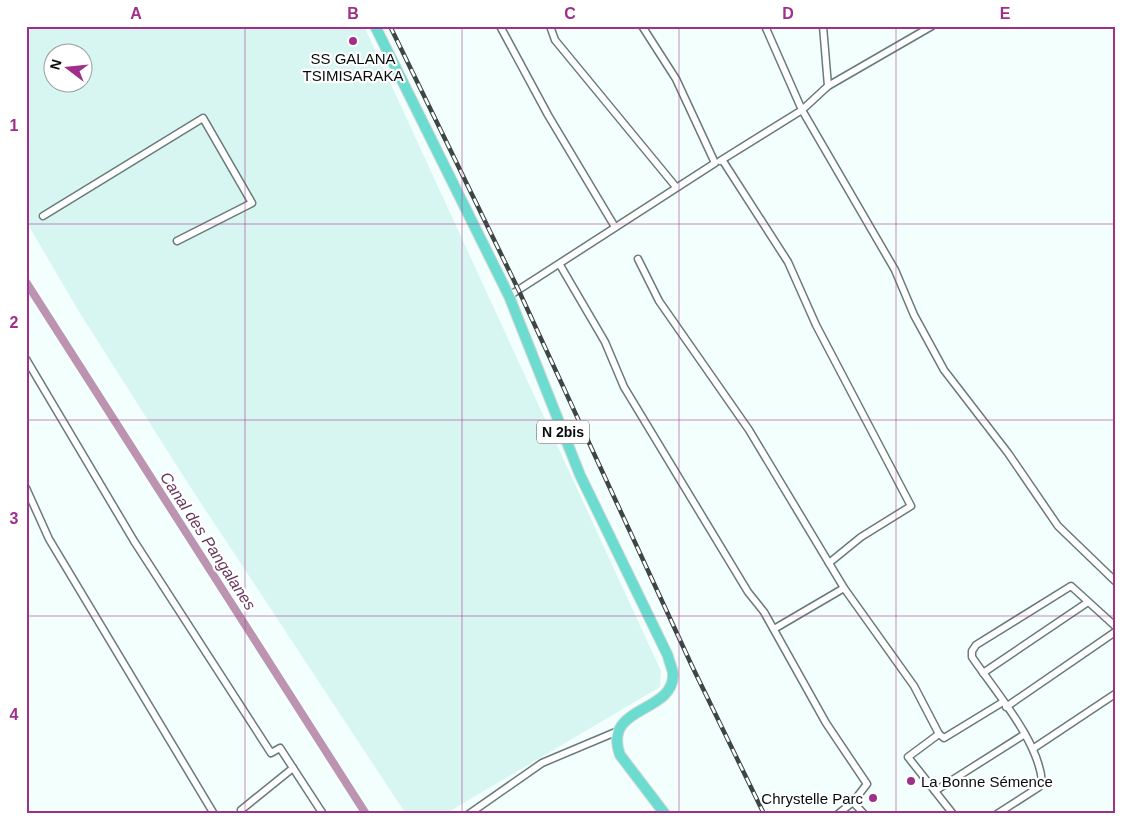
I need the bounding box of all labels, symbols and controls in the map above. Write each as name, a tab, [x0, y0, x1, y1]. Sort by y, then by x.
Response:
text: A	[130, 5, 142, 22]
text: B	[347, 5, 359, 22]
text: C	[564, 5, 576, 22]
text: D	[782, 5, 794, 22]
text: E	[1000, 5, 1011, 22]
marker: SS GALANA TSIMISARAKA	[347, 35, 359, 47]
north arrow	[42, 42, 92, 92]
place label: SS GALANA TSIMISARAKA	[303, 50, 403, 84]
text: N	[46, 57, 65, 71]
text: 1	[10, 117, 19, 134]
text: 2	[10, 314, 19, 331]
road number: N 2bis	[537, 421, 589, 444]
water label: Canal des Pangalanes	[157, 469, 259, 613]
text: 3	[10, 510, 19, 527]
text: 4	[10, 706, 19, 723]
place label: La Bonne Sémence	[921, 773, 1053, 790]
marker: La Bonne Sémence	[905, 775, 917, 787]
place label: Chrystelle Parc	[761, 790, 863, 807]
marker: Chrystelle Parc	[867, 792, 879, 804]

